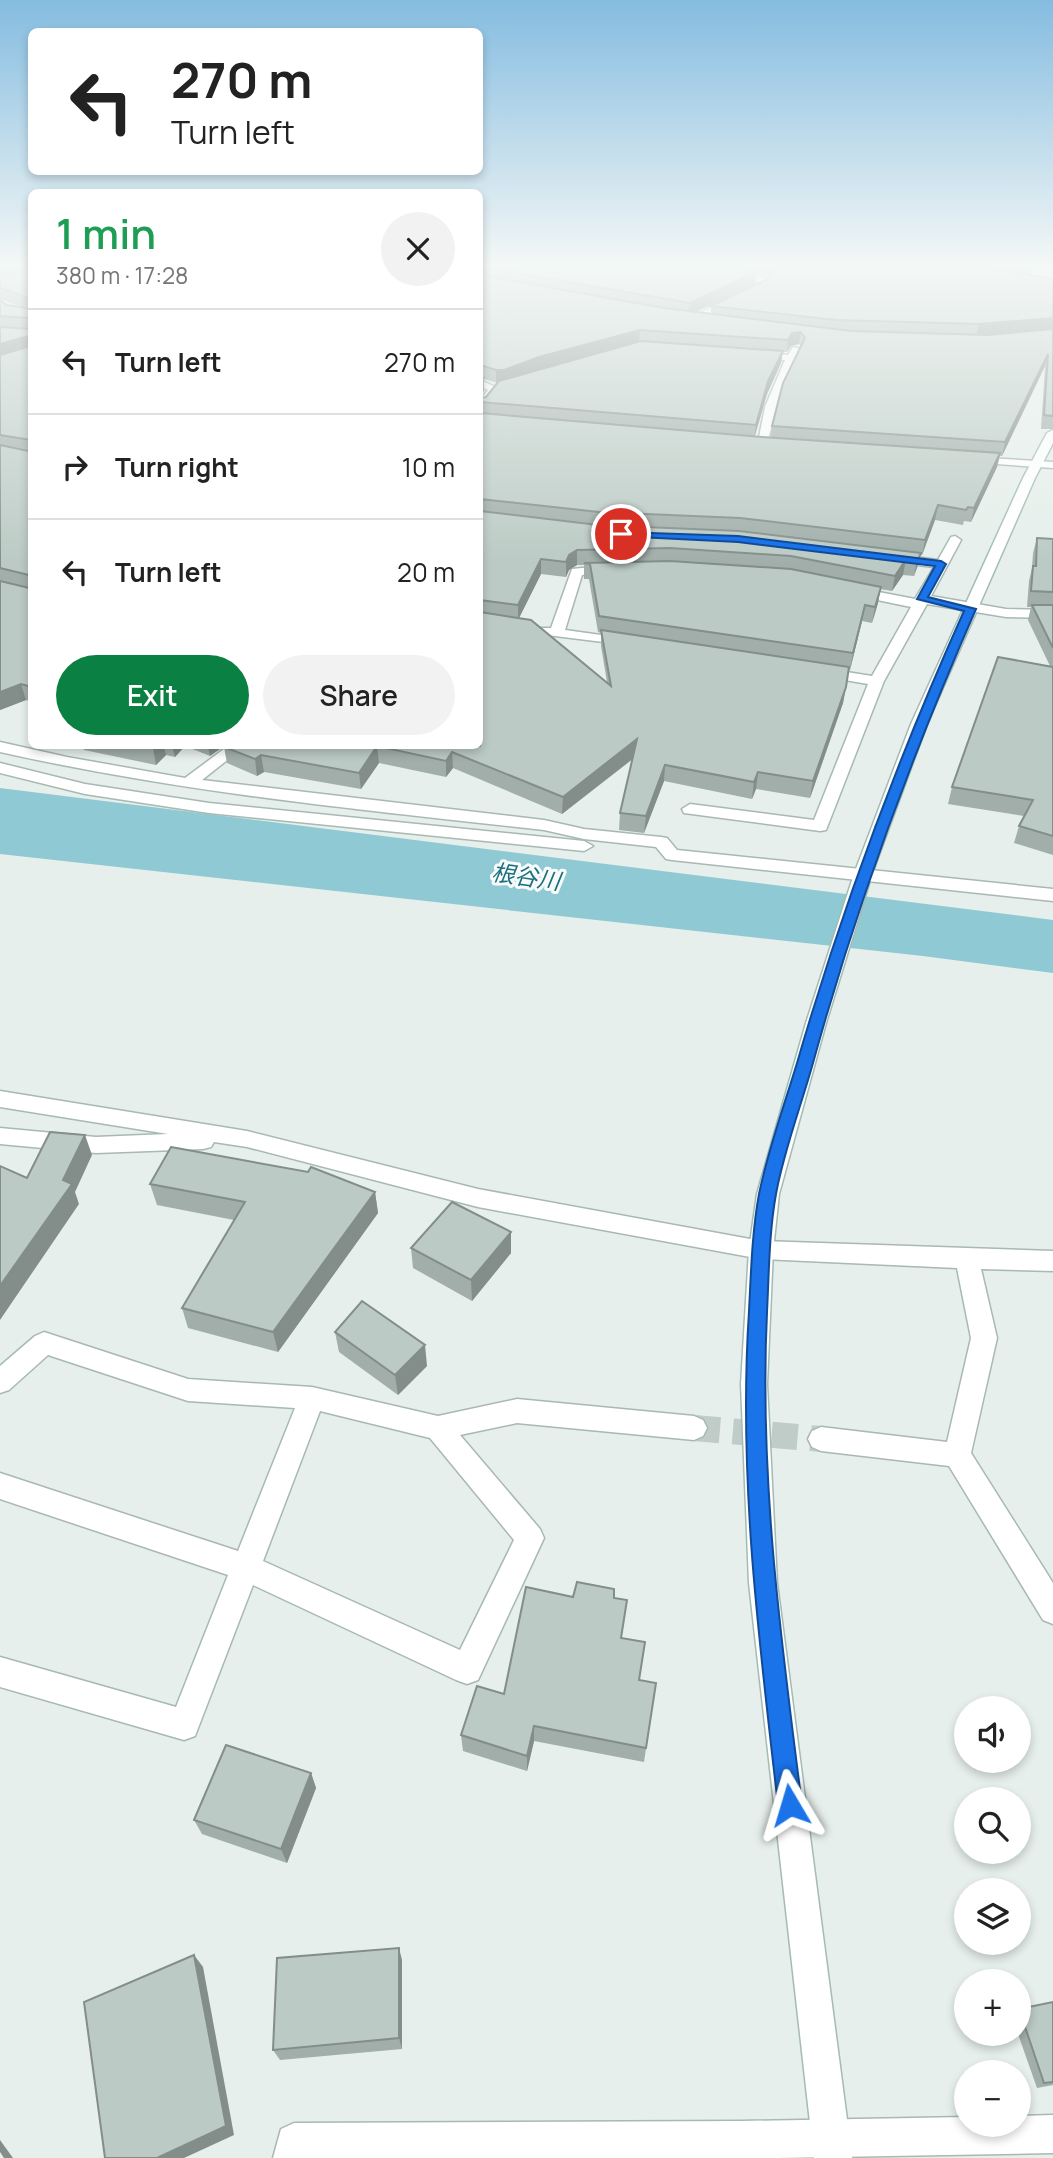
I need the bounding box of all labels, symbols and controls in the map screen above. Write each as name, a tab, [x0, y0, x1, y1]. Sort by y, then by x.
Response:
text: 270 m	[171, 46, 312, 113]
icon: left	[56, 56, 147, 147]
text: Turn left	[171, 110, 295, 154]
text: 1 min	[56, 204, 156, 262]
button: close	[381, 212, 455, 286]
text: 380 m · 17:28	[56, 259, 188, 291]
icon: left	[56, 343, 94, 381]
text: Turn left	[115, 344, 222, 380]
text: 270 m	[384, 344, 455, 380]
icon: right	[56, 448, 94, 486]
text: Turn right	[115, 449, 239, 485]
text: 10 m	[402, 449, 455, 485]
pin	[591, 504, 651, 564]
icon: arrive	[602, 515, 640, 553]
icon: left	[56, 553, 94, 591]
text: Turn left	[115, 554, 222, 590]
text: 20 m	[397, 554, 455, 590]
button: Exit	[56, 655, 249, 735]
button: Share	[263, 655, 455, 735]
water label: 根谷川	[490, 855, 566, 897]
map controls	[954, 1696, 1031, 2137]
button: sound	[954, 1696, 1031, 1773]
position arrow	[753, 1768, 827, 1842]
button: search	[954, 1787, 1031, 1864]
button: layers	[954, 1878, 1031, 1955]
button: +	[954, 1969, 1031, 2046]
button: −	[954, 2060, 1031, 2137]

